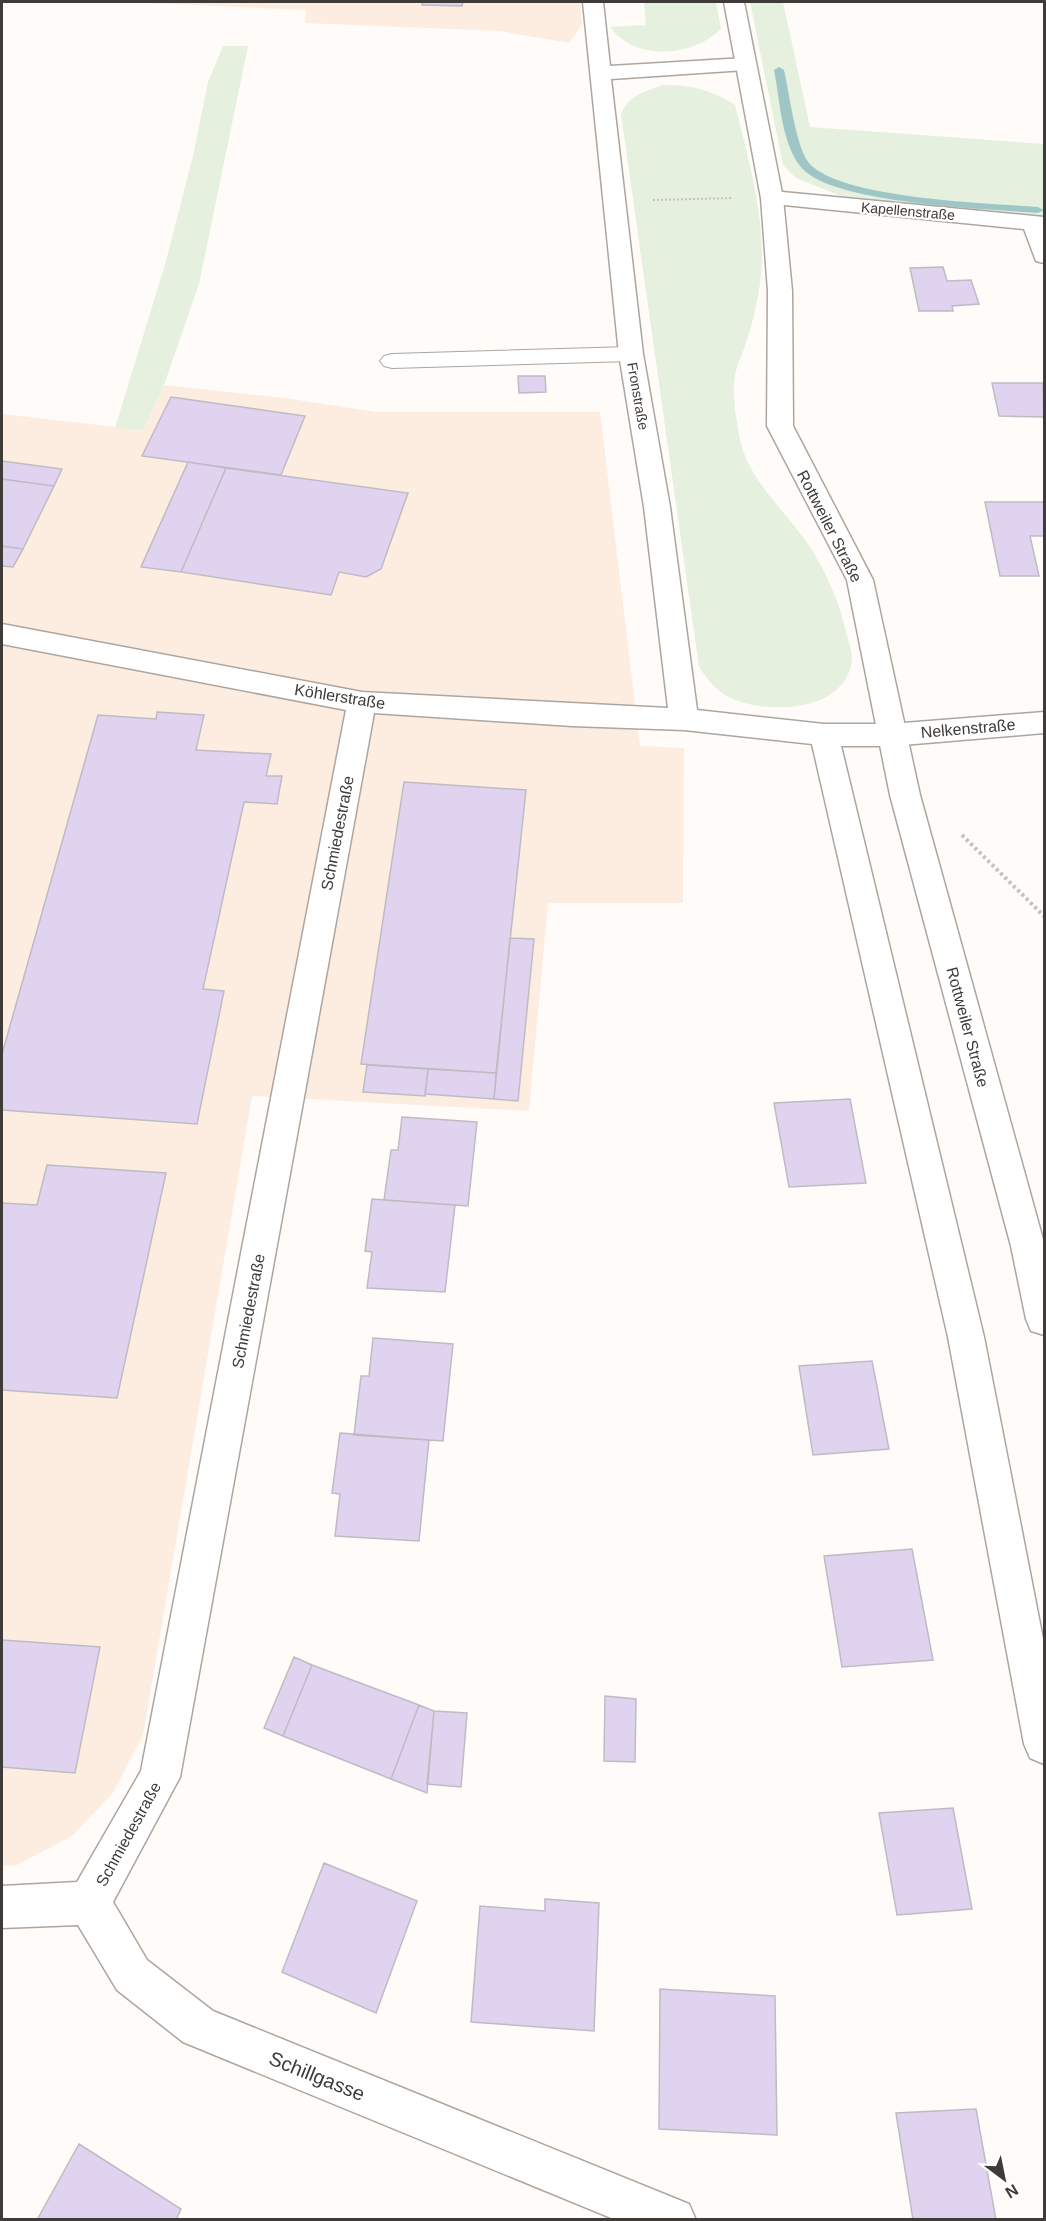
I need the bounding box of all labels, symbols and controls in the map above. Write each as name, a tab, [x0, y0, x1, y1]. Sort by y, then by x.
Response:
street label: Kapellenstraße	[860, 199, 956, 223]
street label: Fronstraße	[624, 361, 652, 431]
street label: Rottweiler Straße	[794, 467, 865, 585]
street label: Köhlerstraße	[293, 681, 387, 712]
street label: Nelkenstraße	[920, 716, 1016, 741]
street label: Schmiedestraße	[318, 774, 357, 892]
street label: Rottweiler Straße	[943, 965, 992, 1089]
street label: Schmiedestraße	[229, 1252, 268, 1370]
street label: Schmiedestraße	[93, 1779, 164, 1889]
street label: Schillgasse	[266, 2047, 368, 2105]
north arrow	[974, 2149, 1034, 2209]
text: N	[1002, 2181, 1021, 2202]

